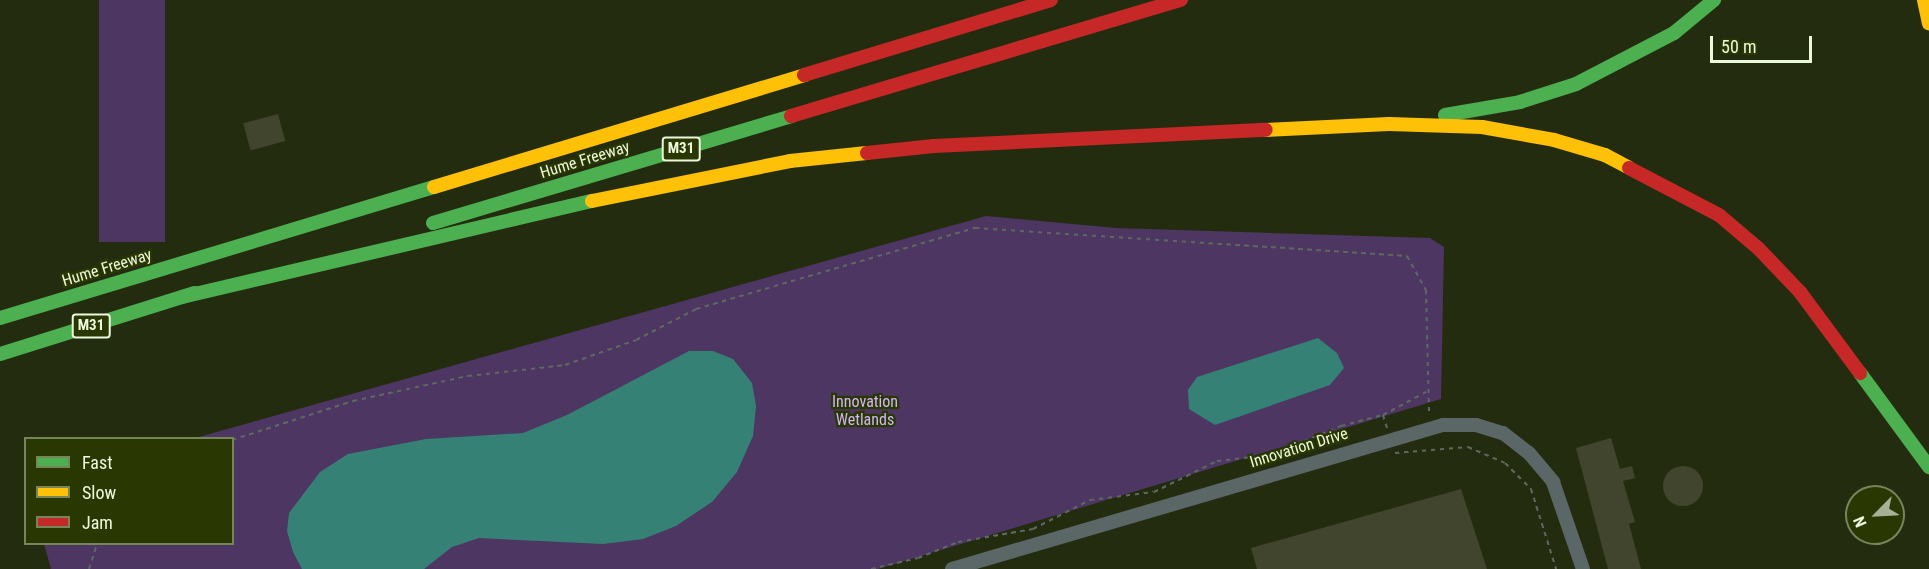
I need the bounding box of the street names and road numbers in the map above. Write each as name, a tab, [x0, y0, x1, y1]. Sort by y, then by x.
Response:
street label: Hume Freeway	[538, 137, 632, 183]
road number: M31	[662, 137, 700, 161]
street label: Hume Freeway	[60, 245, 154, 291]
road number: M31	[72, 314, 110, 338]
street label: Innovation Drive	[1248, 424, 1350, 472]

